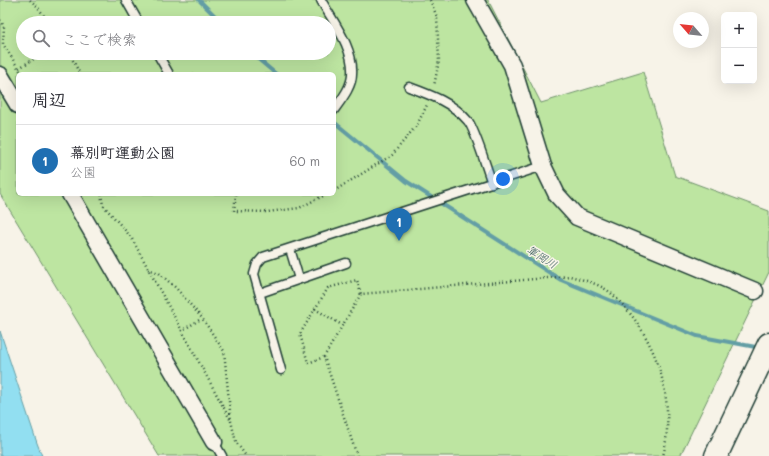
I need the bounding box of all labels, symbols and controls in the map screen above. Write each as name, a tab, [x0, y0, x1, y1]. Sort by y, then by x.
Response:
north arrow	[673, 12, 709, 48]
map controls	[721, 12, 757, 84]
button: +	[721, 12, 757, 48]
search box	[16, 16, 336, 60]
icon: search	[30, 27, 52, 49]
text: ここで検索	[62, 29, 137, 49]
button: −	[721, 48, 757, 84]
text: 周辺	[32, 88, 66, 110]
text: 幕別町運動公園	[70, 142, 175, 162]
text: 1	[42, 152, 48, 169]
text: 60 m	[290, 152, 320, 169]
text: 公園	[70, 163, 96, 180]
your location	[493, 169, 513, 189]
pin: 1	[386, 208, 412, 241]
water label: 軍岡川	[524, 241, 560, 272]

